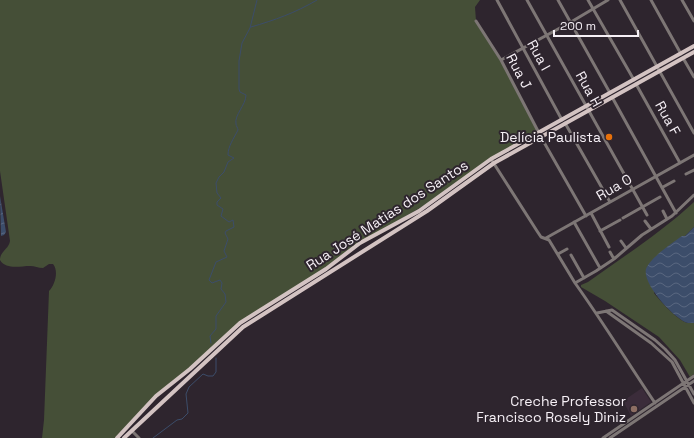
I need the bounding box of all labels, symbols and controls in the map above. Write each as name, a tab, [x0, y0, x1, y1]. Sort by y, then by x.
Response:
scale bar	[554, 12, 638, 38]
text: 200 m	[560, 18, 596, 34]
street label: Rua I	[523, 36, 555, 74]
street label: Rua J	[502, 50, 536, 92]
street label: Rua H	[572, 68, 606, 110]
street label: Rua F	[651, 98, 685, 139]
place label: Delícia Paulista	[500, 128, 601, 146]
marker: Delícia Paulista	[604, 132, 614, 142]
street label: Rua José Matias dos Santos	[303, 156, 471, 274]
street label: Rua O	[593, 170, 635, 204]
place label: Creche Professor Francisco Rosely Diniz	[476, 392, 626, 426]
marker: Creche Professor Francisco Rosely Diniz	[629, 404, 639, 414]

